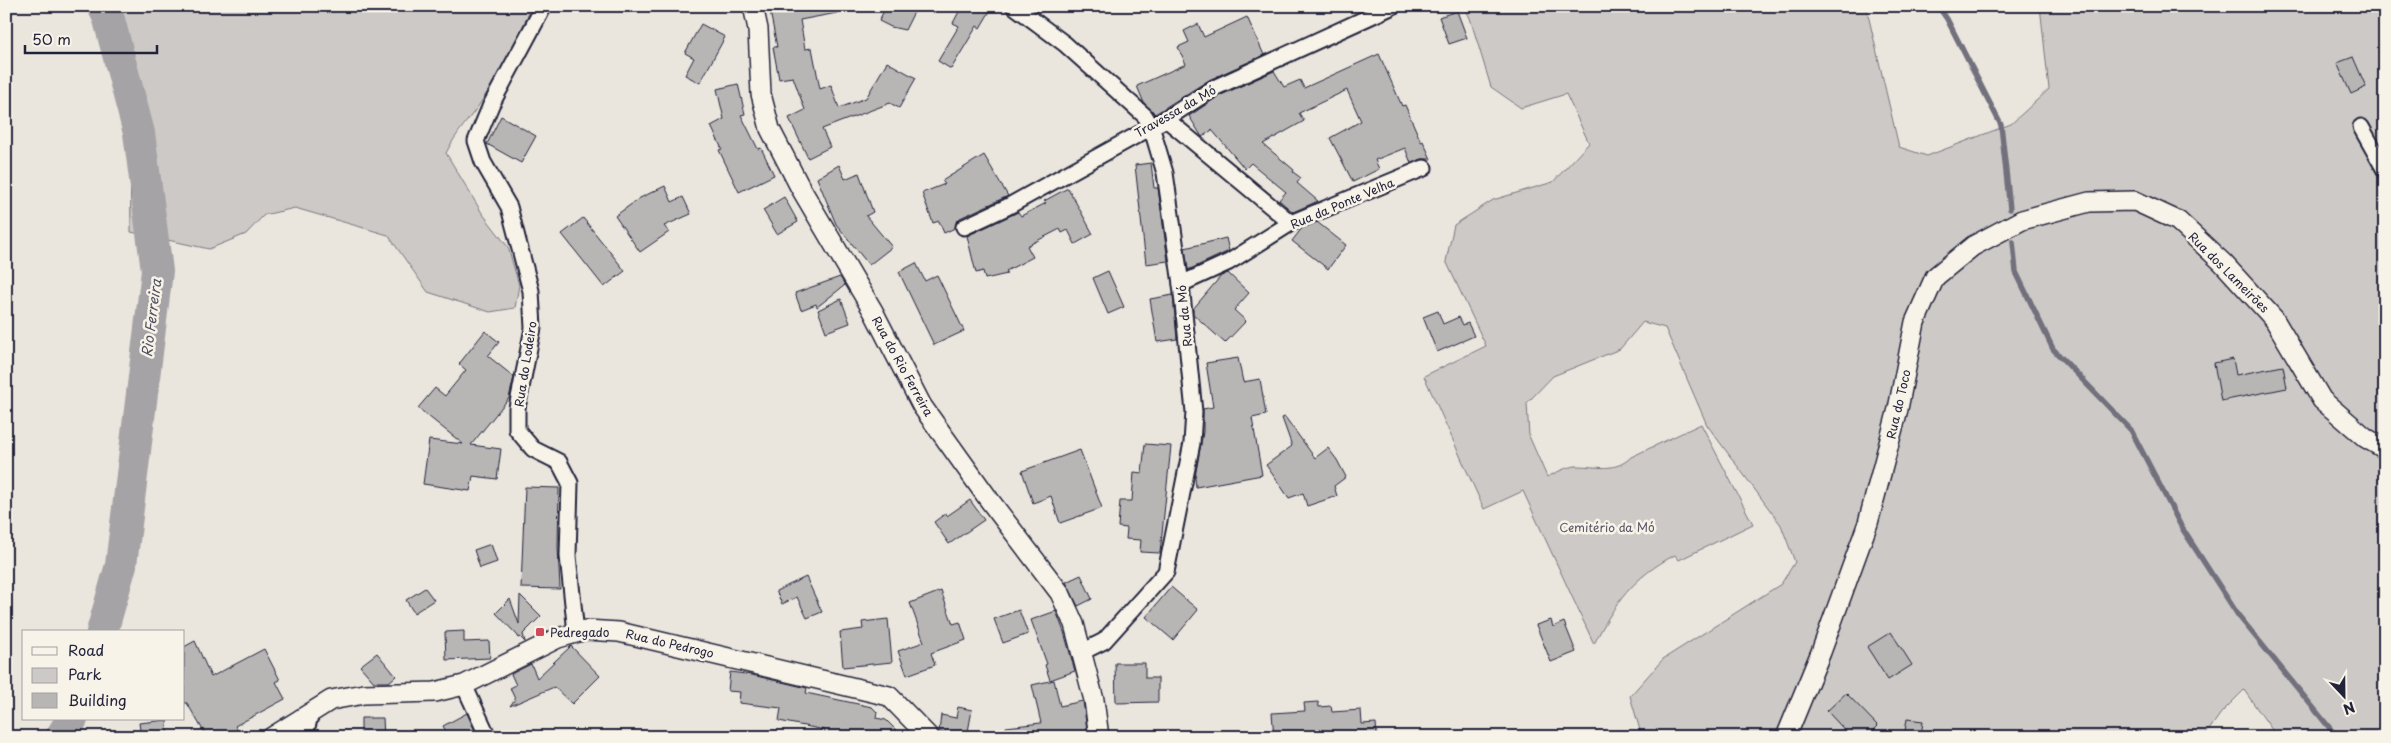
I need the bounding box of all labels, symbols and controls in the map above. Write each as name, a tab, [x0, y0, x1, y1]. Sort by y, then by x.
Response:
scale bar	[25, 22, 158, 54]
text: 50 m	[32, 27, 71, 50]
street label: Travessa da Mó	[1131, 80, 1219, 142]
street label: Rua da Ponte Velha	[1287, 173, 1397, 233]
street label: Rua dos Lameirões	[2185, 228, 2274, 317]
water label: Rio Ferreira	[136, 277, 166, 358]
street label: Rua da Mó	[1172, 284, 1196, 348]
street label: Rua do Rio Ferreira	[868, 313, 938, 420]
street label: Rua do Lodeiro	[509, 320, 541, 408]
street label: Rua do Toco	[1881, 367, 1915, 441]
park label: Cemitério da Mó	[1559, 518, 1655, 536]
place label: Pedregado	[550, 623, 610, 641]
street label: Rua do Pedrogo	[624, 624, 716, 662]
marker: Pedregado	[534, 626, 546, 638]
legend	[22, 630, 185, 720]
text: Road	[68, 638, 104, 661]
text: Park	[68, 662, 102, 685]
north arrow	[2318, 670, 2368, 720]
text: Building	[68, 688, 127, 711]
text: N	[2340, 697, 2358, 720]

